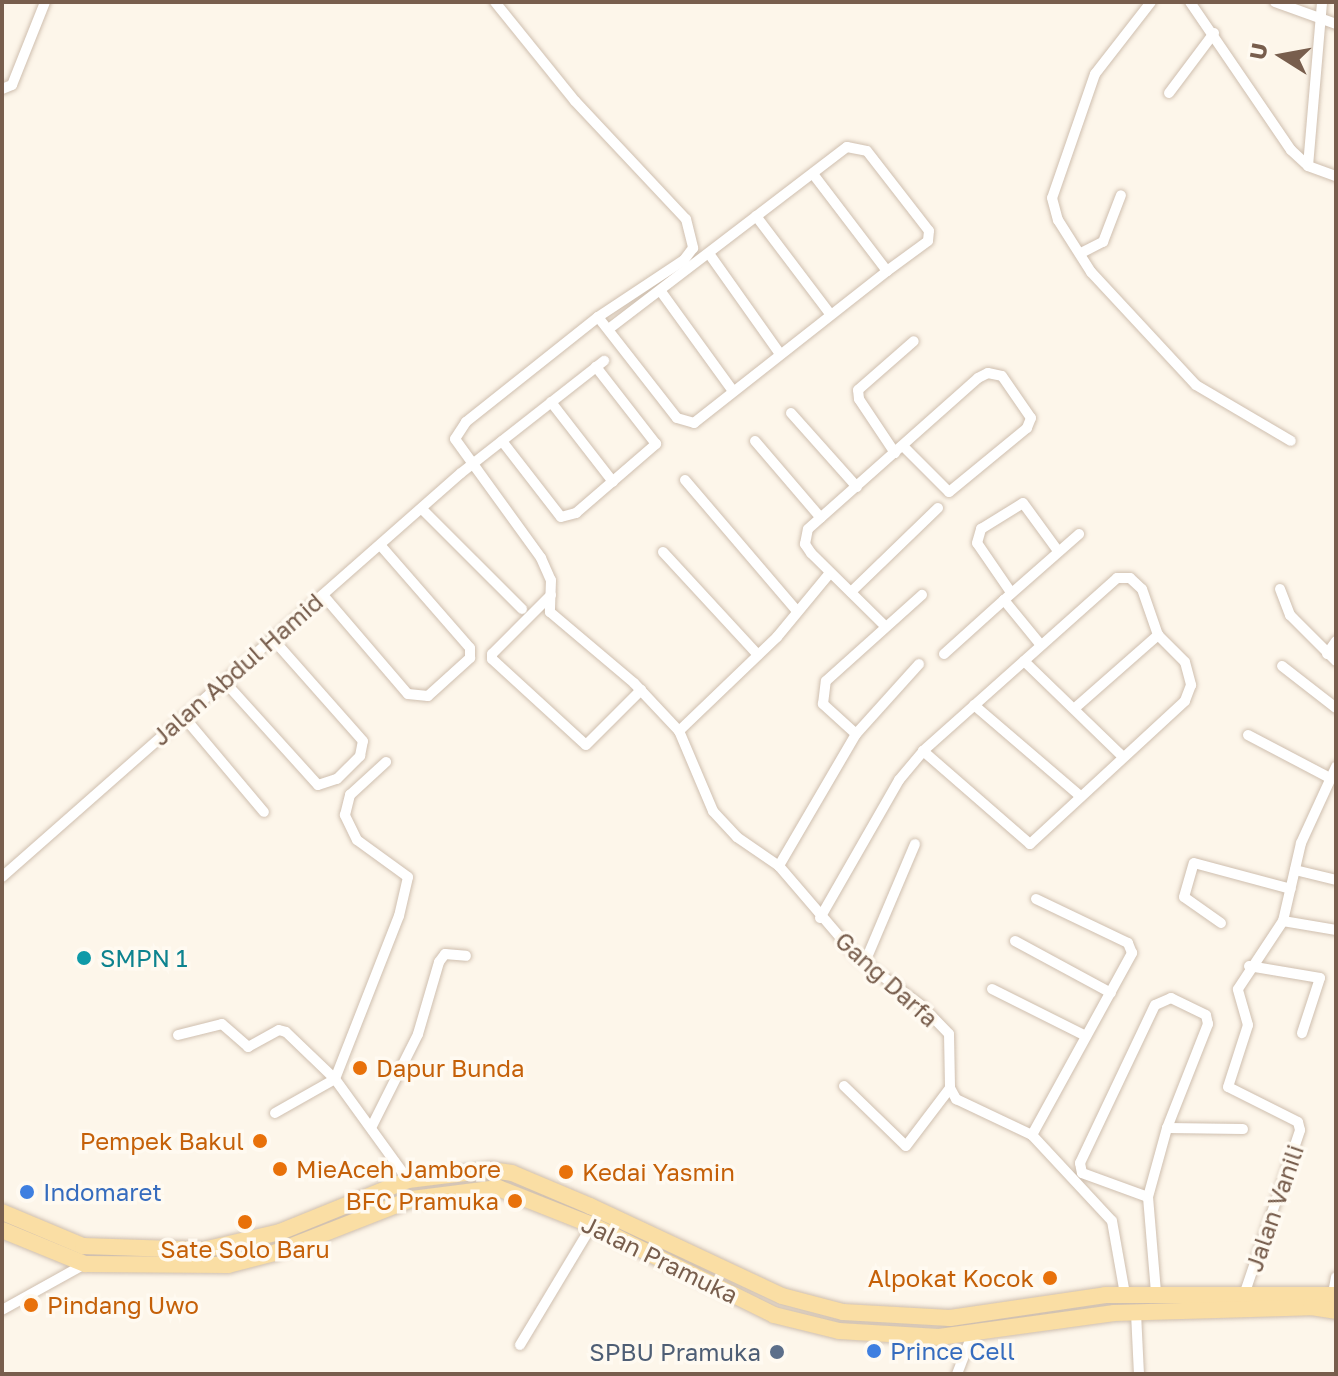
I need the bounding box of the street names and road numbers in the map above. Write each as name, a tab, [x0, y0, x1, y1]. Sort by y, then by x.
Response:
street label: Jalan Abdul Hamid	[146, 587, 328, 751]
street label: Gang Darfa	[830, 925, 944, 1033]
street label: Jalan Vanili	[1239, 1141, 1309, 1275]
street label: Jalan Pramuka	[577, 1209, 743, 1309]

